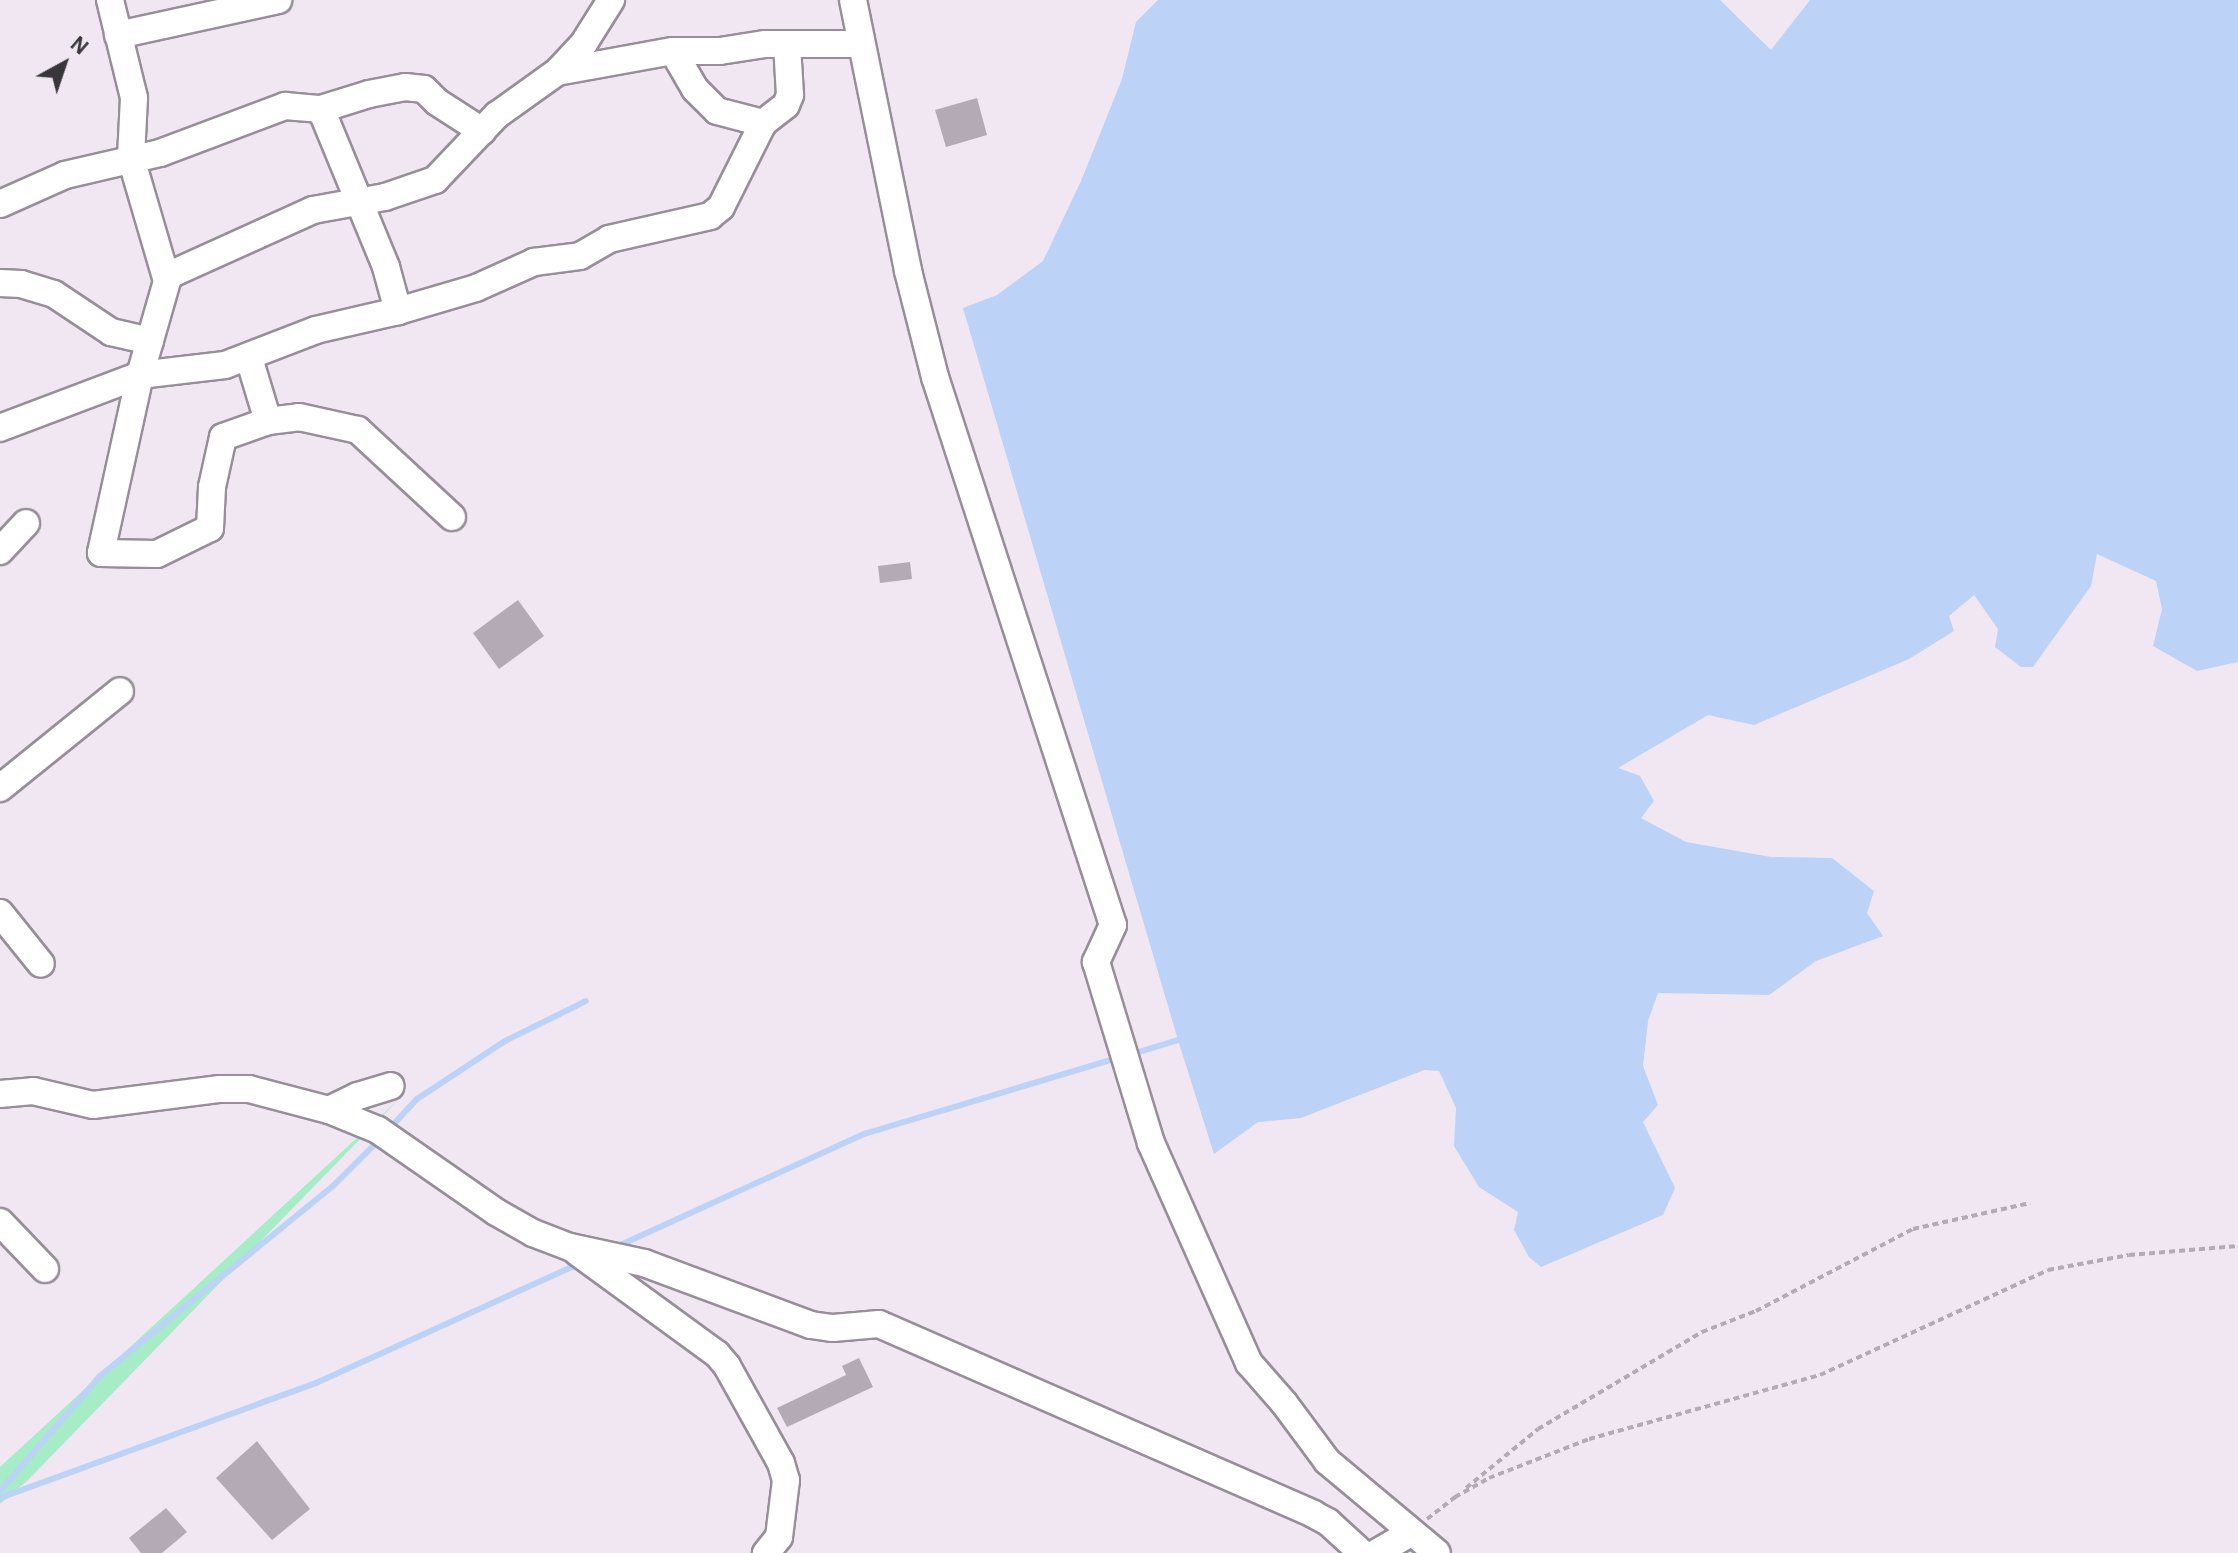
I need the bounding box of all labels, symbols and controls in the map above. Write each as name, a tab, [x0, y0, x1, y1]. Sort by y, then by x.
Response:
north arrow	[24, 24, 104, 104]
text: N	[66, 32, 92, 59]

